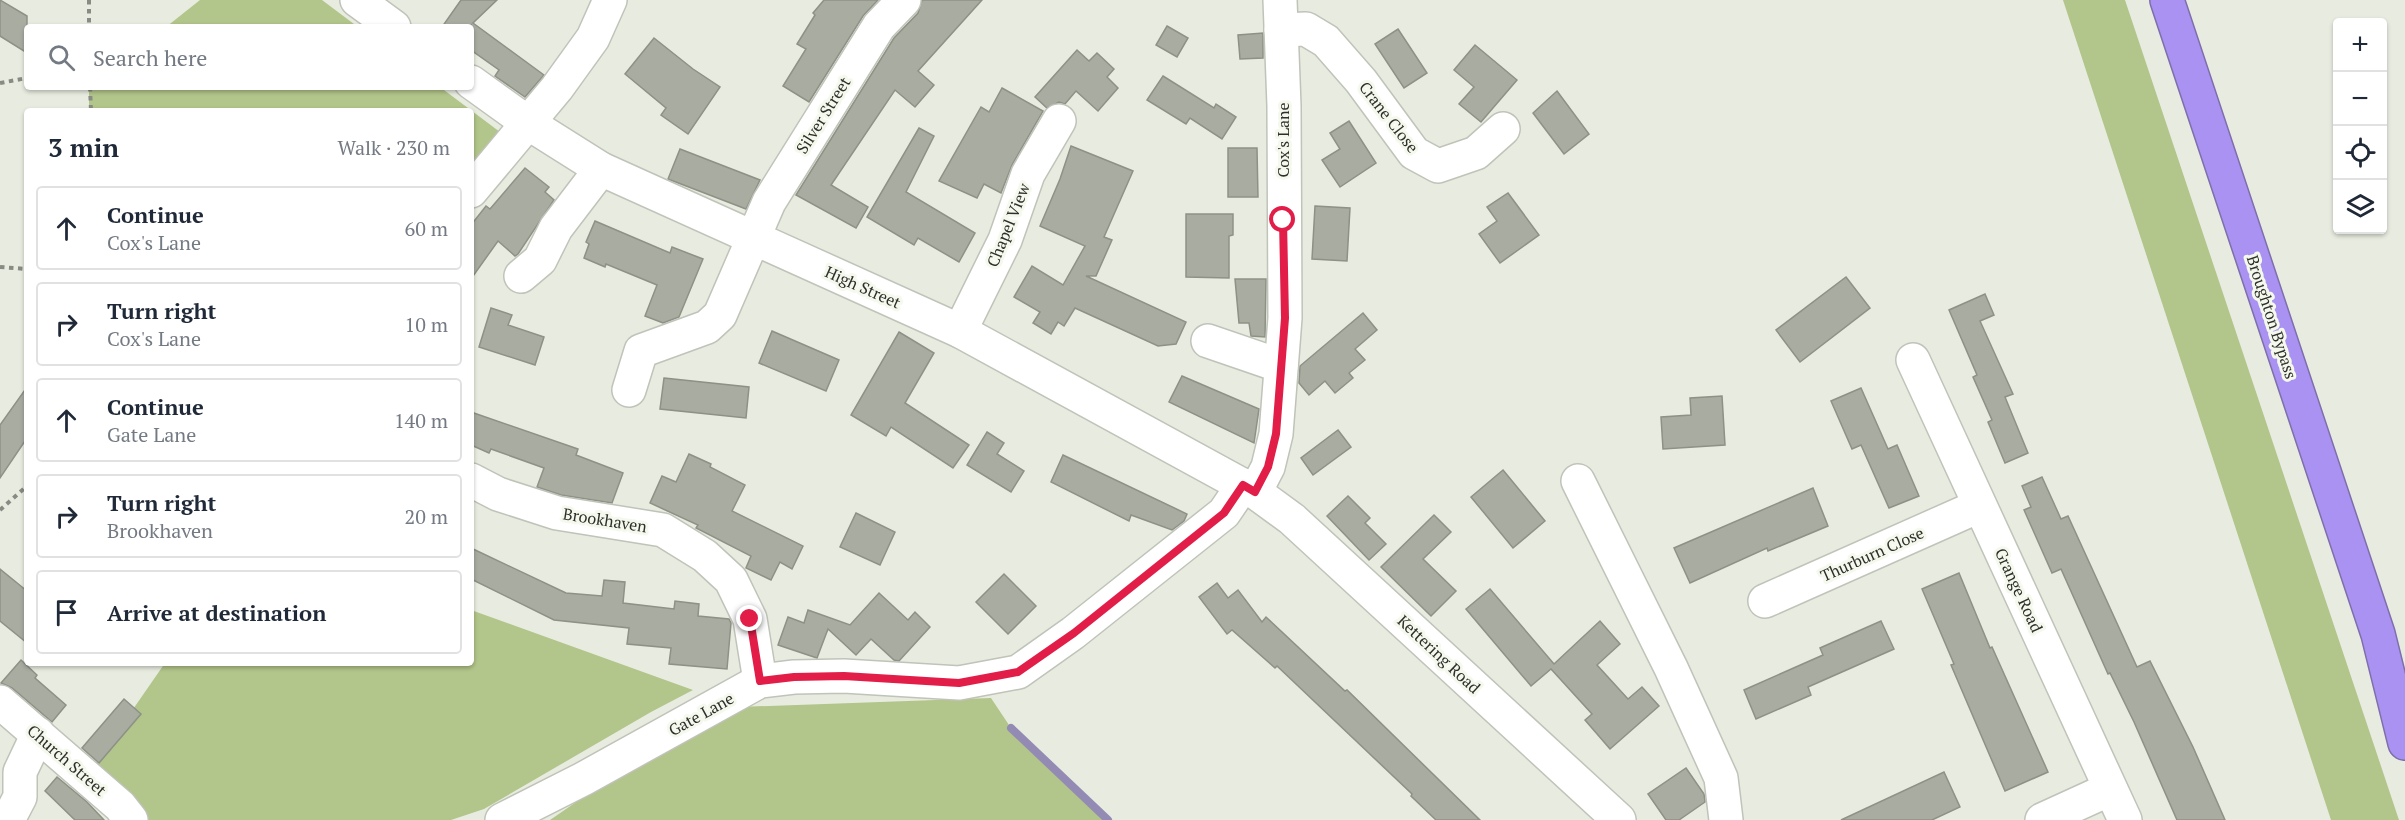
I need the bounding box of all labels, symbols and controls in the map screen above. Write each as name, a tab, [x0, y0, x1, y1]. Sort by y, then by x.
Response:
map controls	[2333, 18, 2387, 234]
button: +	[2333, 18, 2387, 72]
search box	[24, 24, 474, 90]
icon: search	[45, 41, 78, 74]
text: Search here	[93, 43, 207, 72]
street label: Silver Street	[791, 72, 855, 158]
button: −	[2333, 72, 2387, 126]
street label: Crane Close	[1354, 77, 1424, 157]
street label: Cox's Lane	[1272, 102, 1294, 178]
button: locate	[2333, 126, 2387, 180]
text: 3 min	[48, 130, 119, 164]
text: Walk · 230 m	[338, 134, 450, 161]
street label: Chapel View	[981, 179, 1035, 270]
button: layers	[2333, 180, 2387, 234]
text: Continue	[107, 200, 204, 229]
route start	[1269, 206, 1295, 232]
icon: ahead	[50, 212, 83, 245]
text: 60 m	[405, 215, 448, 242]
text: Cox's Lane	[107, 229, 201, 256]
street label: Broughton Bypass	[2242, 252, 2302, 382]
street label: High Street	[822, 261, 904, 314]
text: Turn right	[107, 296, 216, 325]
icon: right	[50, 308, 83, 341]
text: 10 m	[405, 311, 448, 338]
text: Cox's Lane	[107, 325, 201, 352]
text: Continue	[107, 392, 204, 421]
icon: ahead	[50, 404, 83, 437]
text: 140 m	[394, 407, 448, 434]
text: Gate Lane	[107, 421, 196, 448]
text: Turn right	[107, 488, 216, 517]
icon: right	[50, 500, 83, 533]
text: 20 m	[405, 503, 448, 530]
street label: Brookhaven	[561, 503, 649, 538]
text: Brookhaven	[107, 517, 213, 544]
street label: Thurburn Close	[1817, 521, 1927, 587]
street label: Grange Road	[1990, 544, 2048, 636]
icon: arrive	[50, 596, 83, 629]
text: Arrive at destination	[107, 598, 326, 627]
route end	[736, 605, 762, 631]
street label: Kettering Road	[1393, 610, 1485, 698]
street label: Gate Lane	[664, 687, 738, 741]
street label: Church Street	[23, 719, 111, 801]

